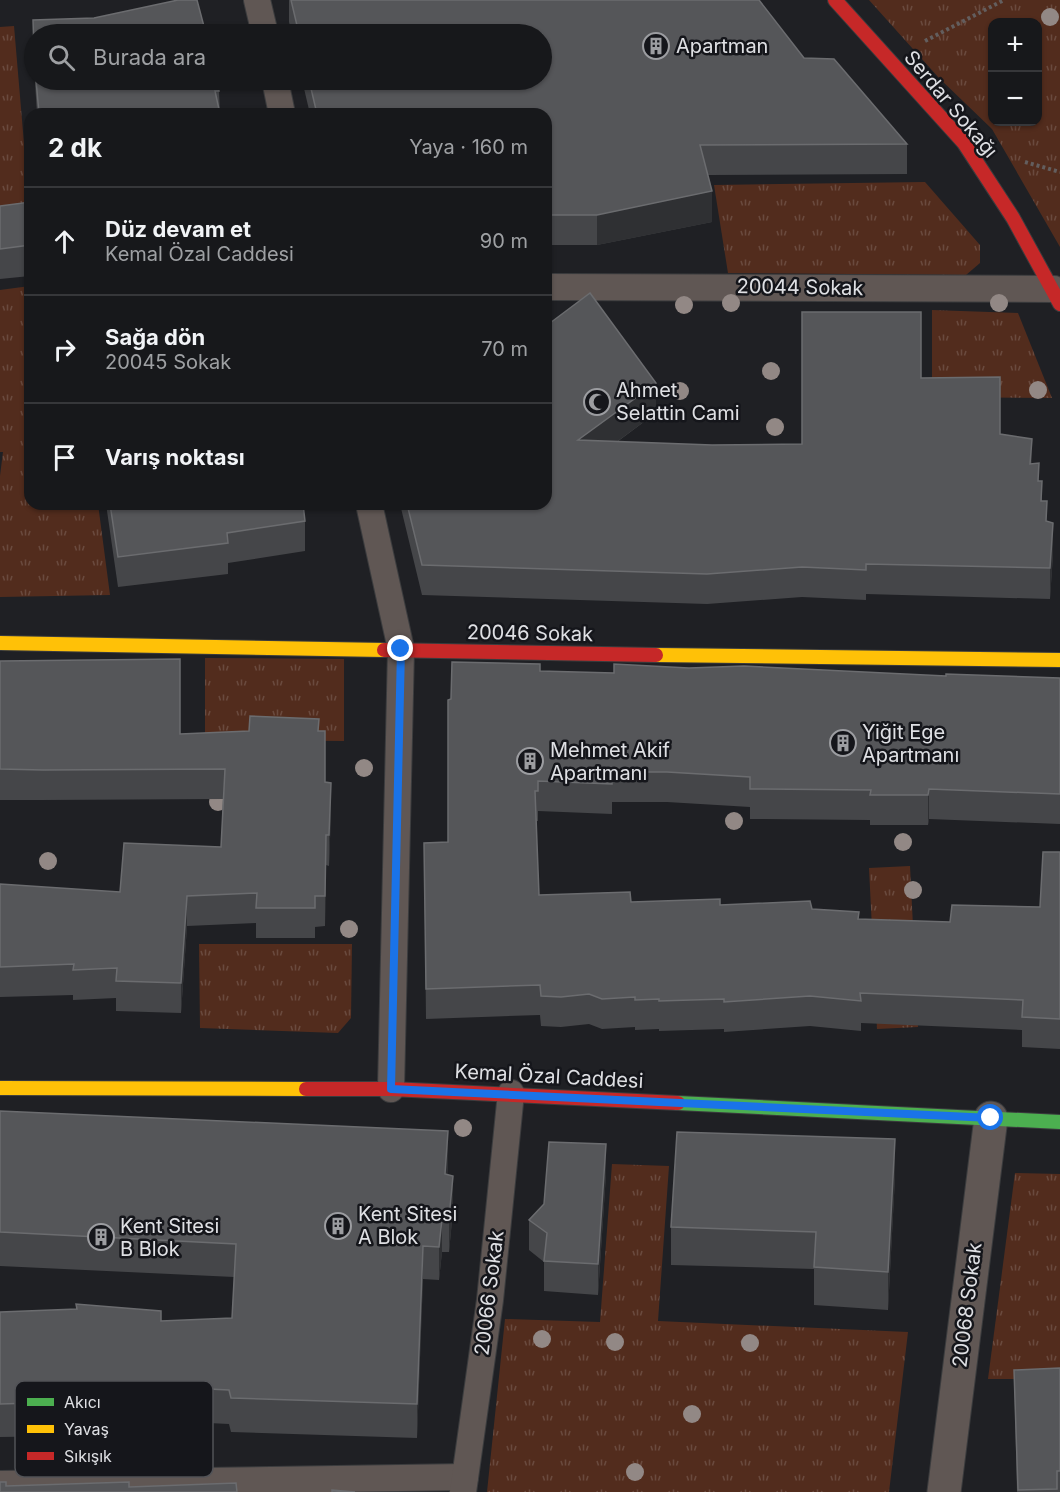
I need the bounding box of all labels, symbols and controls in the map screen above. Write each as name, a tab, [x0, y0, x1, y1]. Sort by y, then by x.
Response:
map controls	[988, 18, 1042, 126]
button: +	[988, 18, 1042, 72]
search box	[24, 24, 552, 90]
building icon: Apartman	[641, 31, 671, 61]
place label: Apartman	[676, 34, 768, 58]
icon: search	[45, 41, 78, 74]
text: Burada ara	[93, 44, 206, 70]
street label: Serdar Sokağı	[899, 46, 1003, 162]
button: −	[988, 72, 1042, 126]
text: 2 dk	[48, 132, 102, 163]
text: Yaya · 160 m	[409, 135, 528, 159]
text: Düz devam et	[105, 216, 251, 242]
icon: ahead	[48, 225, 81, 258]
text: 90 m	[480, 229, 528, 253]
text: Kemal Özal Caddesi	[105, 242, 294, 266]
street label: 20044 Sokak	[736, 274, 864, 300]
text: Sağa dön	[105, 324, 205, 350]
icon: right	[48, 333, 81, 366]
text: 70 m	[481, 337, 528, 361]
text: 20045 Sokak	[105, 350, 231, 374]
place label: Ahmet Selattin Cami	[616, 378, 740, 425]
mosque icon: Ahmet Selattin Cami	[582, 387, 612, 417]
icon: arrive	[48, 441, 81, 474]
text: Varış noktası	[105, 444, 245, 470]
street label: 20046 Sokak	[467, 620, 593, 646]
route end	[387, 635, 413, 661]
place label: Yiğit Ege Apartmanı	[862, 720, 959, 767]
building icon: Yiğit Ege Apartmanı	[828, 728, 858, 758]
place label: Mehmet Akif Apartmanı	[550, 738, 671, 785]
building icon: Mehmet Akif Apartmanı	[515, 746, 545, 776]
street label: Kemal Özal Caddesi	[454, 1059, 644, 1093]
route start	[977, 1104, 1003, 1130]
place label: Kent Sitesi A Blok	[358, 1202, 457, 1249]
building icon: Kent Sitesi A Blok	[323, 1211, 353, 1241]
place label: Kent Sitesi B Blok	[120, 1214, 219, 1261]
building icon: Kent Sitesi B Blok	[86, 1222, 116, 1252]
street label: 20066 Sokak	[469, 1229, 509, 1357]
street label: 20068 Sokak	[947, 1241, 987, 1369]
legend	[15, 1381, 213, 1477]
text: Akıcı	[64, 1392, 101, 1412]
text: Yavaş	[64, 1419, 109, 1439]
text: Sıkışık	[64, 1446, 112, 1466]

